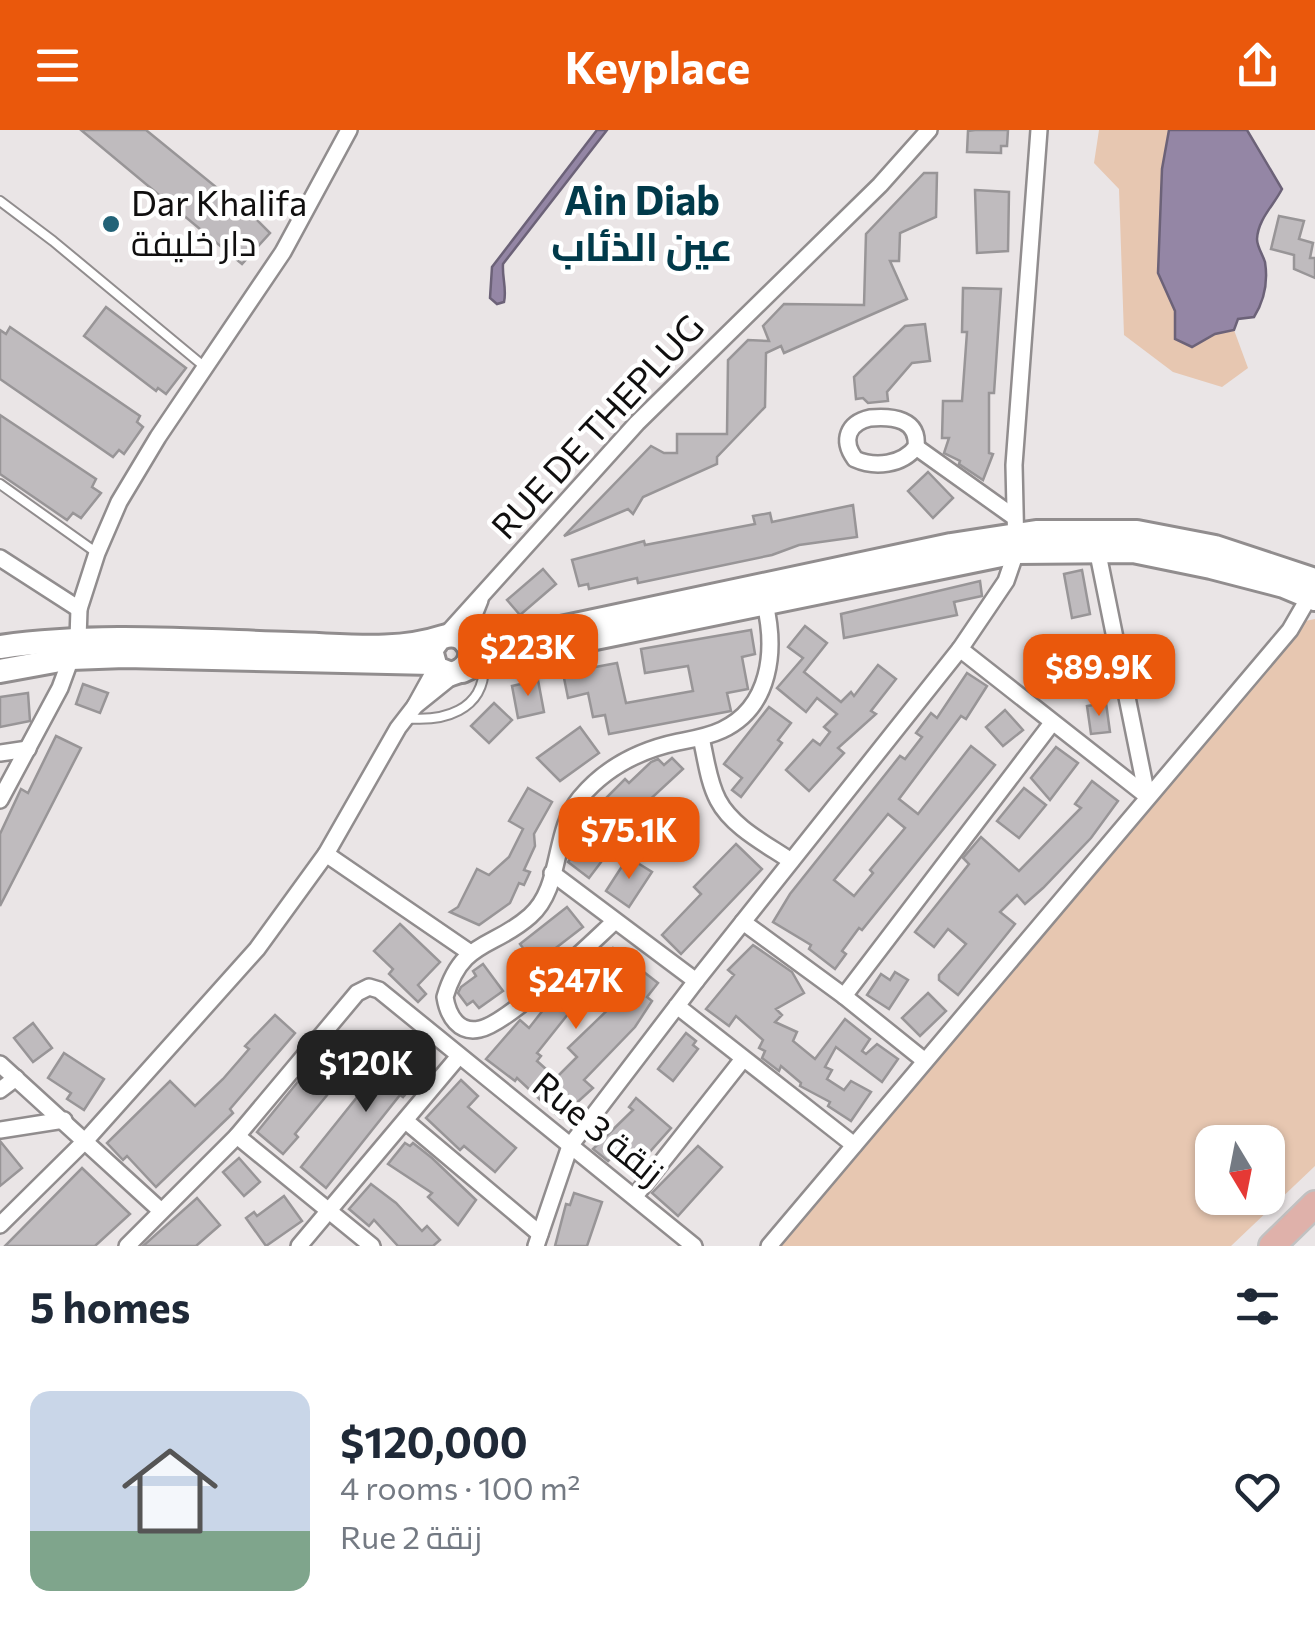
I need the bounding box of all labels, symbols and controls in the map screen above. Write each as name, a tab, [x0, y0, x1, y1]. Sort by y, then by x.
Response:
icon: menu	[30, 38, 85, 93]
text: Keyplace	[565, 38, 750, 93]
icon: share	[1230, 38, 1285, 93]
district label: Ain Diab عين الذئاب	[551, 174, 733, 271]
place label: Dar Khalifa دار خليفة	[131, 180, 307, 264]
marker: Dar Khalifa دار خليفة	[100, 213, 122, 235]
street label: RUE DE THEPLUG	[481, 304, 711, 547]
pin: $223K	[458, 614, 598, 699]
text: $223K	[480, 626, 576, 666]
pin: $89.9K	[1018, 634, 1180, 719]
text: $89.9K	[1045, 646, 1153, 686]
pin: $75.1K	[548, 797, 710, 882]
text: $75.1K	[581, 809, 677, 849]
pin: $247K	[506, 947, 646, 1032]
text: $247K	[528, 959, 624, 999]
pin: $120K	[296, 1030, 436, 1115]
text: $120K	[319, 1042, 413, 1082]
street label: Rue 3 زنقة	[525, 1061, 674, 1194]
north arrow	[1195, 1125, 1285, 1215]
map controls	[1195, 1125, 1285, 1215]
icon: filters	[1230, 1279, 1285, 1334]
text: 5 homes	[30, 1280, 190, 1332]
text: $120,000	[340, 1415, 528, 1467]
icon: home	[110, 1431, 230, 1551]
icon: heart	[1230, 1464, 1285, 1519]
text: 4 rooms · 100 m²	[340, 1467, 580, 1507]
text: Rue 2 زنقة	[340, 1516, 482, 1556]

